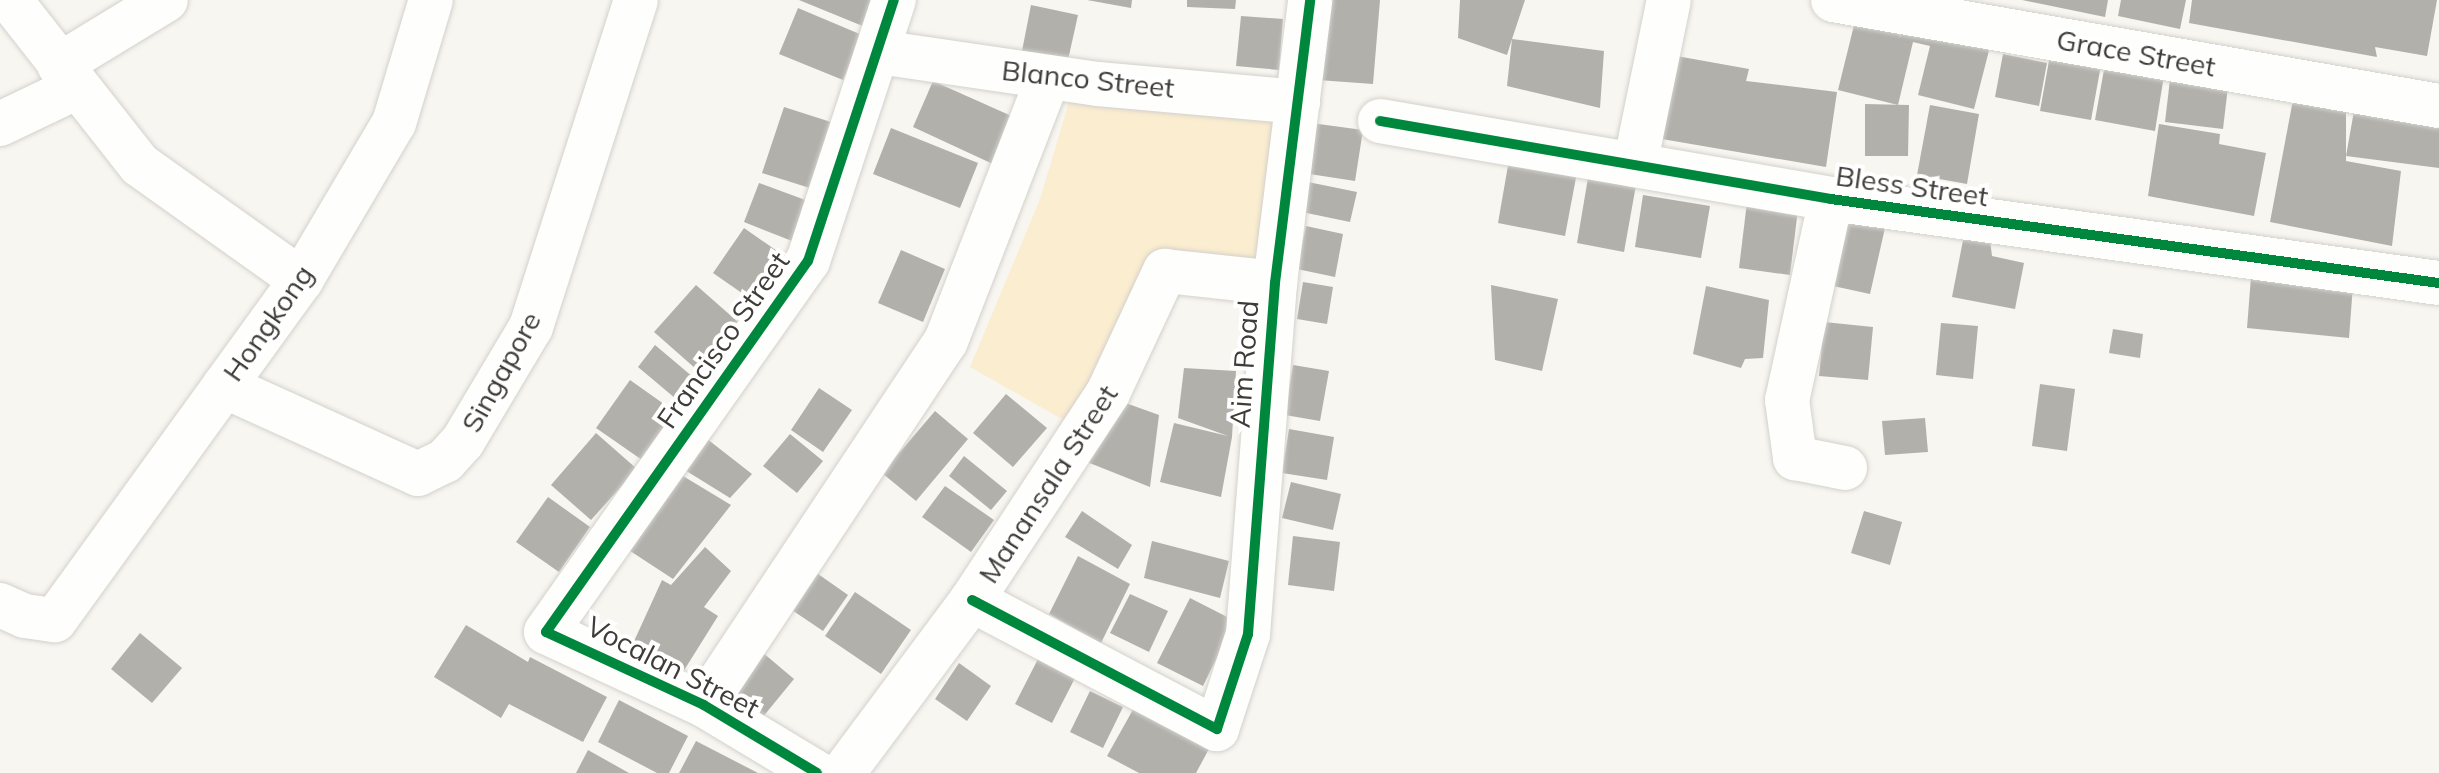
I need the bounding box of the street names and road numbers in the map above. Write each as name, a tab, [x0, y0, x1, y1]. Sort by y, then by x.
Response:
street label: Grace Street	[2054, 22, 2218, 84]
street label: Blanco Street	[1000, 53, 1176, 105]
street label: Bless Street	[1834, 159, 1990, 213]
street label: Francisco Street	[650, 245, 796, 435]
street label: Hongkong	[216, 258, 320, 388]
street label: Aim Road	[1223, 299, 1265, 429]
street label: Singapore	[454, 306, 548, 438]
street label: Manansala Street	[971, 379, 1125, 589]
street label: Vocalan Street	[581, 609, 765, 725]

